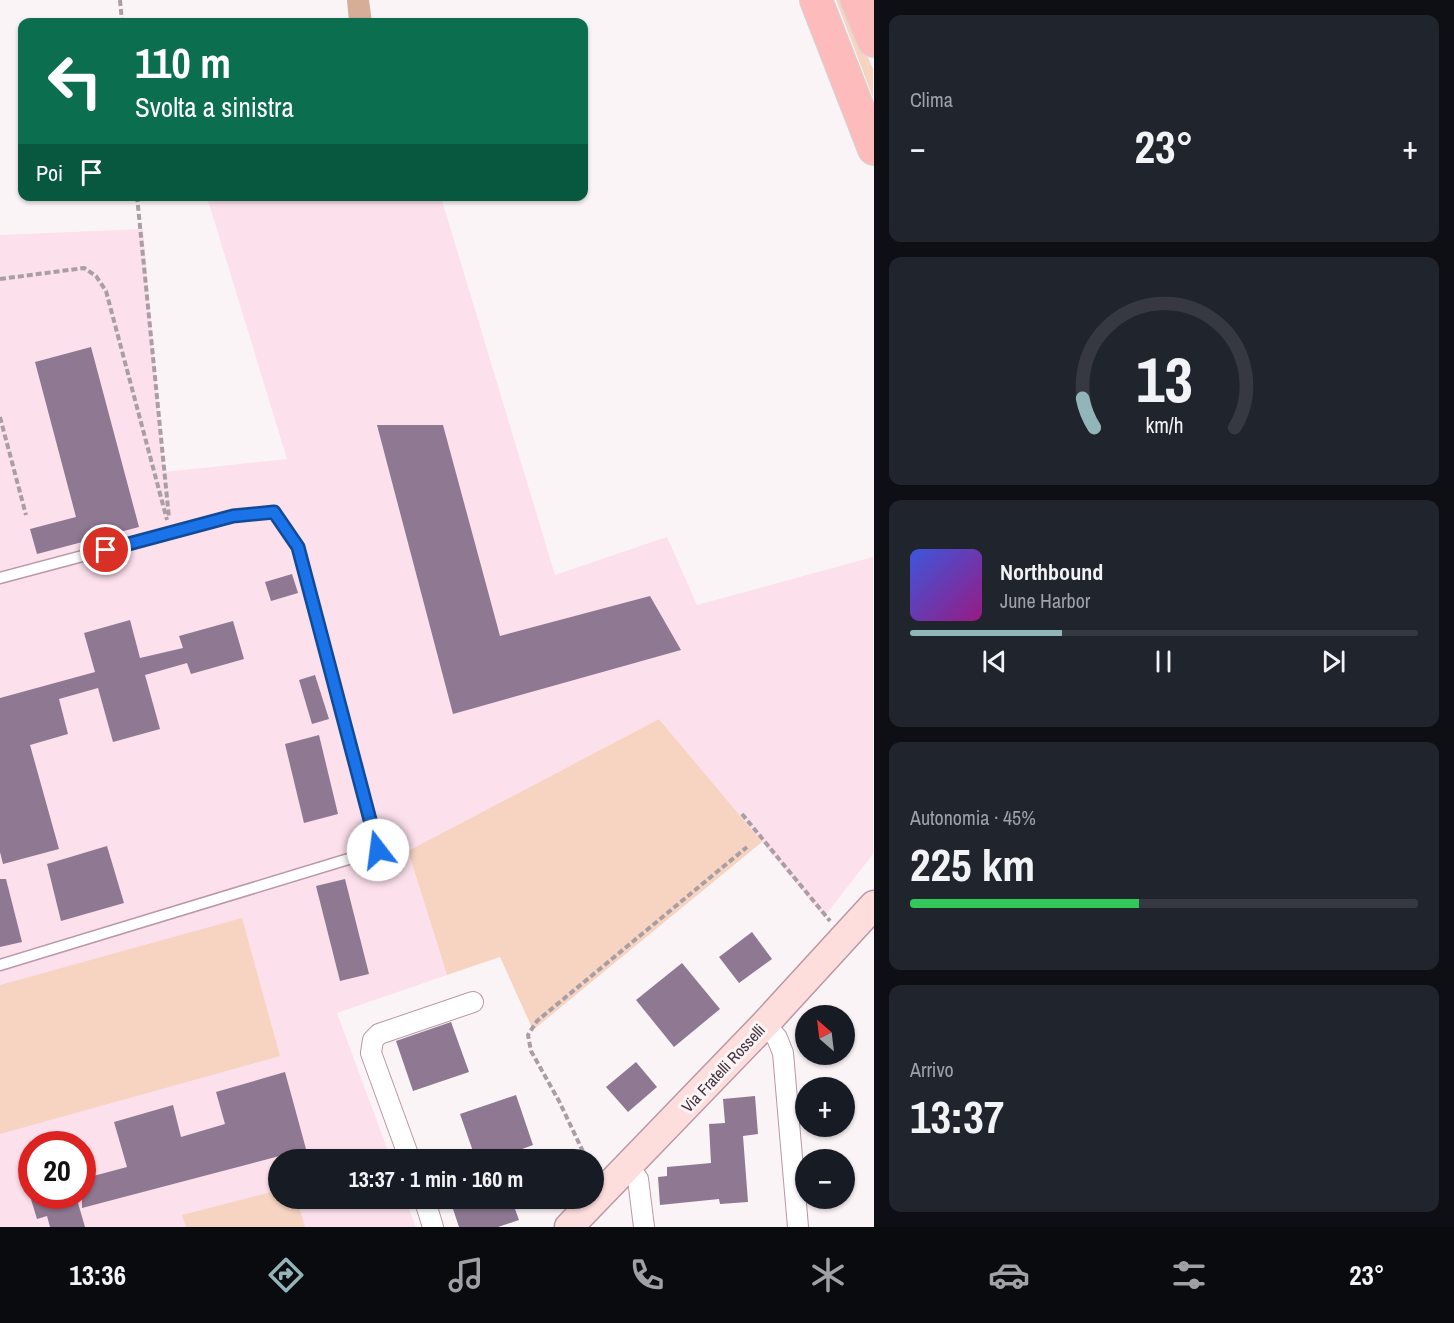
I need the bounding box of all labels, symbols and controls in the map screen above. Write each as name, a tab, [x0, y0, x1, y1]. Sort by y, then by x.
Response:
text: 110 m	[135, 35, 231, 91]
icon: left	[36, 42, 114, 120]
text: Clima	[910, 86, 953, 113]
text: Svolta a sinistra	[135, 89, 294, 125]
text: 23°	[1134, 116, 1194, 177]
text: −	[910, 125, 926, 169]
text: +	[1402, 125, 1418, 169]
icon: arrive	[75, 156, 108, 189]
text: Poi	[36, 158, 63, 188]
text: 13	[1136, 337, 1192, 421]
text: km/h	[1145, 412, 1183, 441]
pin	[80, 524, 131, 575]
icon: arrive	[89, 533, 122, 566]
text: Northbound	[1000, 557, 1103, 587]
text: June Harbor	[1000, 587, 1090, 614]
icon: previous	[978, 645, 1011, 678]
icon: pause	[1147, 645, 1180, 678]
icon: next	[1317, 645, 1350, 678]
text: Autonomia · 45%	[910, 804, 1036, 831]
position arrow	[346, 818, 410, 882]
text: 225 km	[910, 834, 1035, 895]
north arrow	[795, 1005, 855, 1065]
map controls	[795, 1005, 855, 1209]
street label: Via Fratelli Rosselli	[676, 1019, 770, 1117]
text: Arrivo	[910, 1056, 954, 1083]
button: +	[795, 1077, 855, 1137]
text: 13:37	[910, 1086, 1004, 1147]
speed limit sign: 20	[18, 1131, 96, 1209]
button: −	[795, 1149, 855, 1209]
text: 13:37 · 1 min · 160 m	[349, 1164, 523, 1194]
icon: directions	[265, 1254, 307, 1296]
icon: music	[445, 1254, 487, 1296]
icon: phone	[626, 1254, 668, 1296]
icon: climate	[807, 1254, 849, 1296]
icon: car	[988, 1254, 1030, 1296]
icon: filters	[1168, 1254, 1210, 1296]
text: 13:36	[69, 1257, 126, 1293]
text: 23°	[1349, 1257, 1385, 1293]

